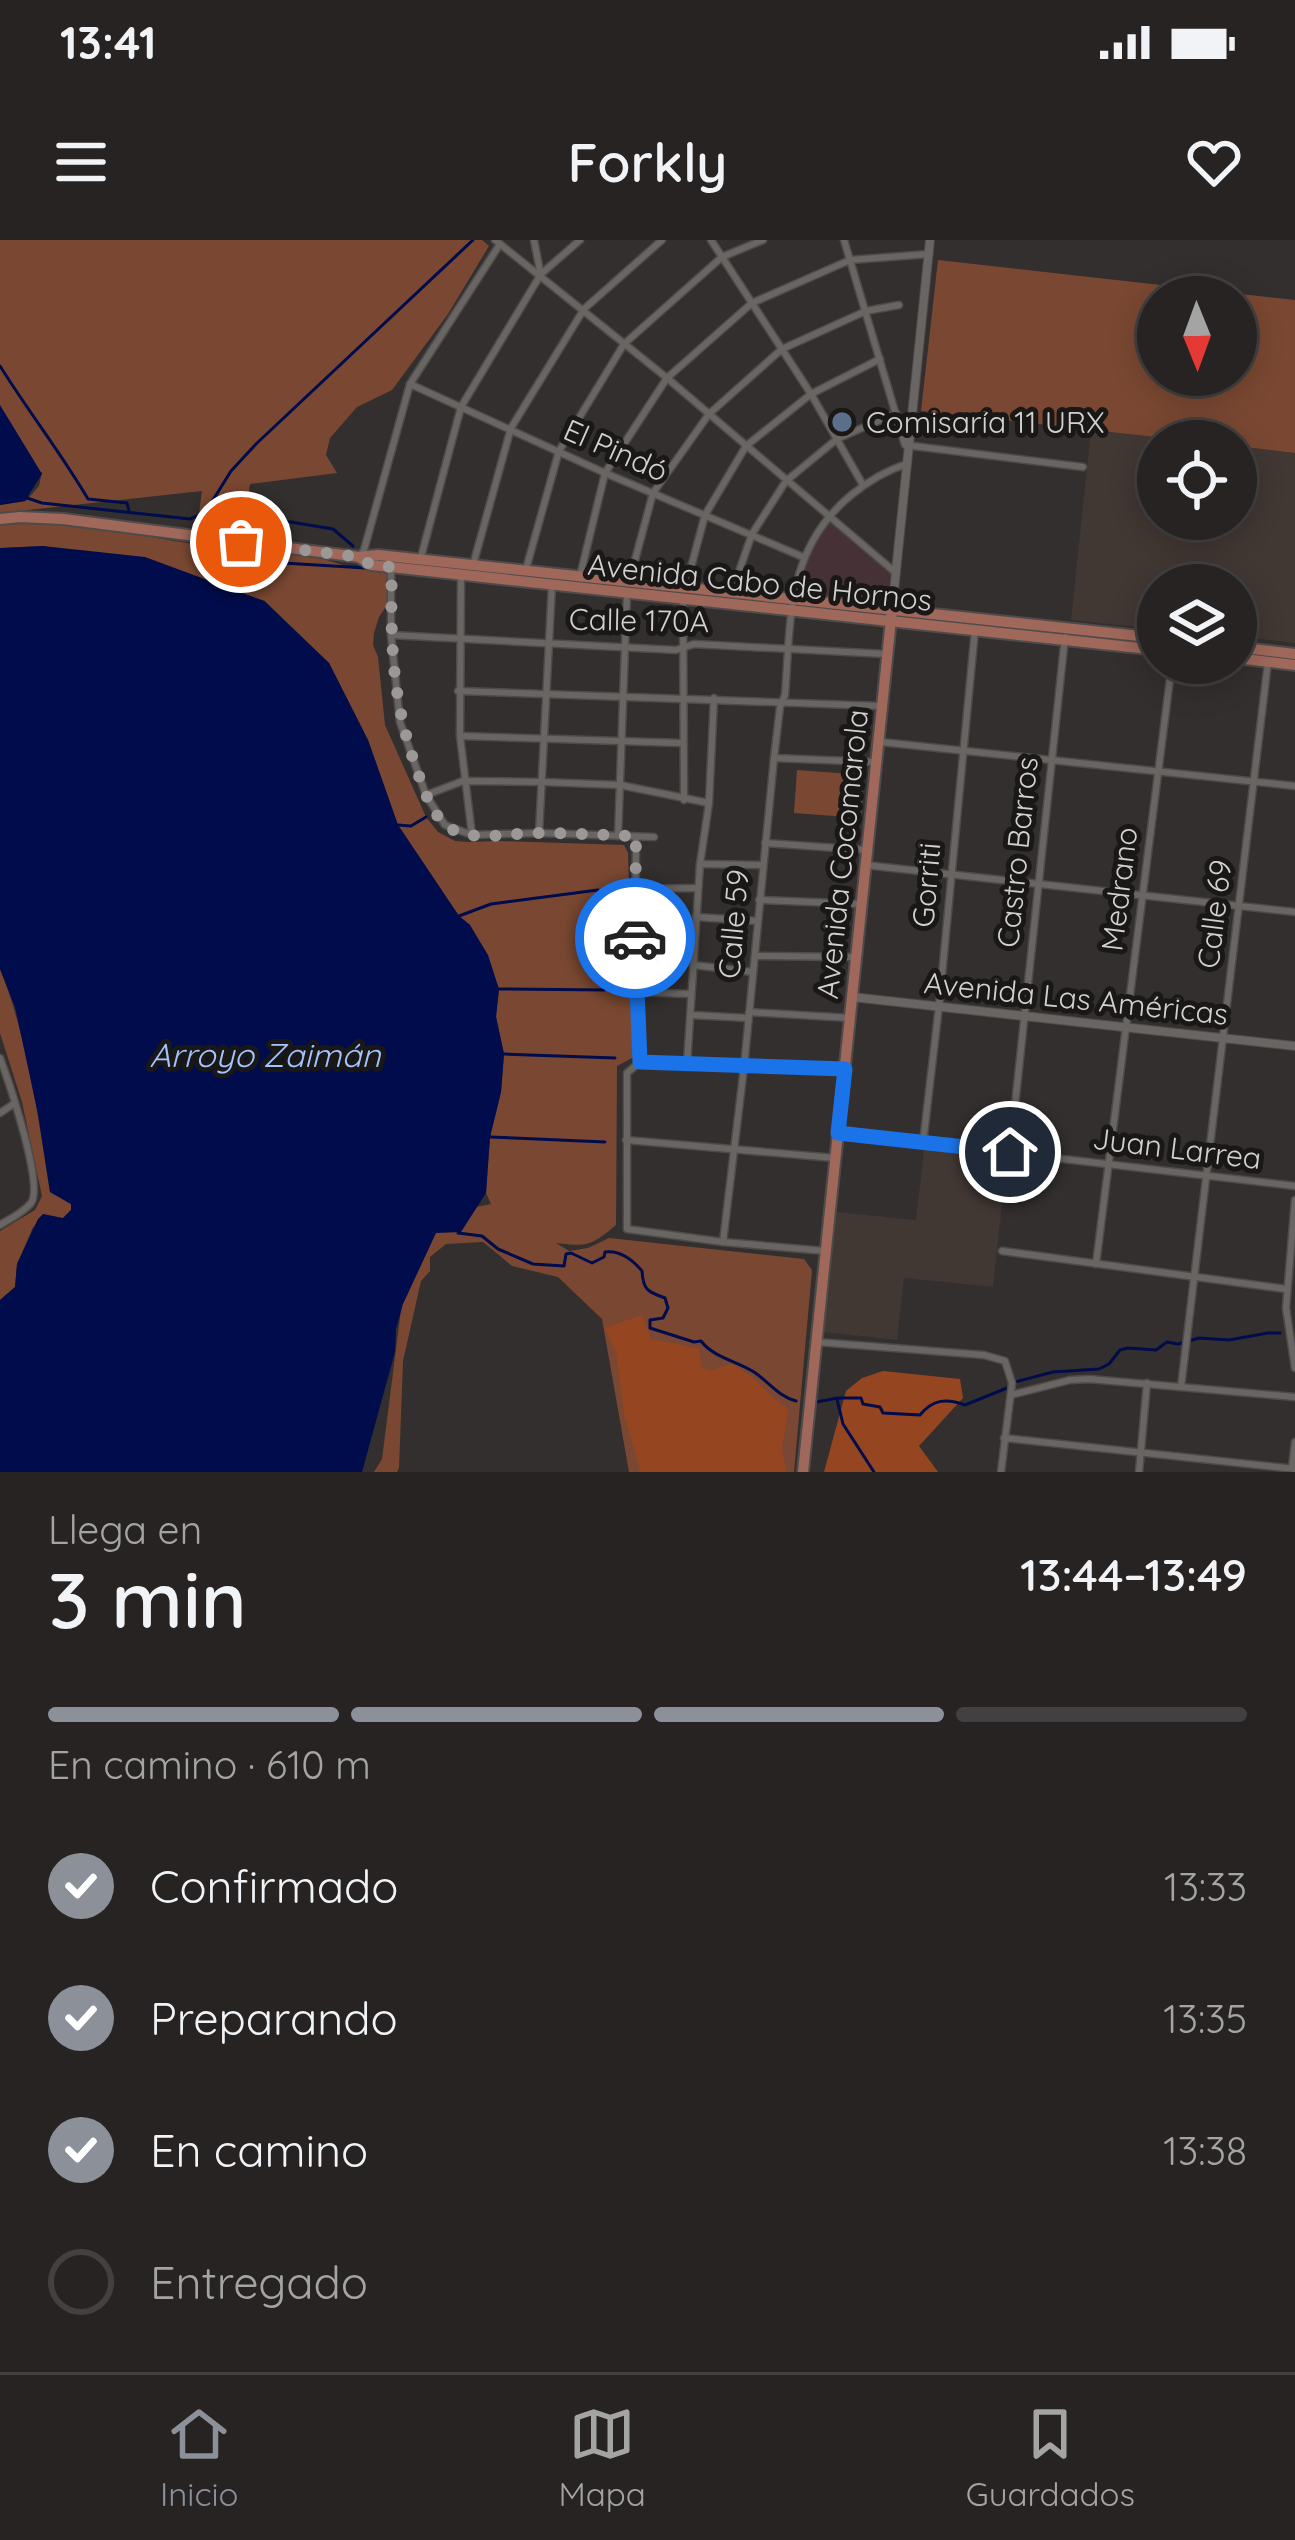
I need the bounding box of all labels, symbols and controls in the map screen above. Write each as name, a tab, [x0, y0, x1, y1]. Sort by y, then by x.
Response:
text: 13:41	[60, 14, 157, 70]
text: Forkly	[568, 128, 727, 196]
icon: menu	[48, 129, 114, 195]
icon: heart	[1181, 129, 1247, 195]
north arrow	[1137, 276, 1257, 396]
map controls	[1137, 276, 1257, 684]
place label: Comisaría 11 URX	[866, 403, 1104, 441]
marker: Comisaría 11 URX	[829, 409, 855, 435]
street label: El Pindó	[558, 410, 674, 490]
button: locate	[1137, 420, 1257, 540]
pin	[190, 491, 292, 593]
icon: bag	[208, 509, 274, 575]
street label: Avenida Cabo de Hornos	[586, 545, 934, 619]
button: layers	[1137, 564, 1257, 684]
street label: Calle 170A	[569, 600, 709, 640]
street label: Avenida Cocomarola	[808, 708, 876, 1000]
street label: Castro Barros	[988, 755, 1046, 949]
street label: Medrano	[1093, 825, 1145, 953]
street label: Gorriti	[903, 841, 949, 929]
street label: Calle 69	[1188, 857, 1240, 971]
street label: Calle 59	[709, 868, 757, 980]
courier	[575, 878, 695, 998]
icon: car	[602, 905, 668, 971]
street label: Avenida Las Américas	[922, 963, 1230, 1033]
water label: Arroyo Zaimán	[150, 1034, 381, 1075]
pin	[959, 1101, 1061, 1203]
icon: home	[977, 1119, 1043, 1185]
street label: Juan Larrea	[1090, 1119, 1264, 1177]
text: Llega en	[48, 1505, 202, 1554]
text: 13:44–13:49	[1020, 1546, 1247, 1602]
text: 3 min	[48, 1550, 247, 1648]
text: En camino · 610 m	[48, 1740, 371, 1789]
icon: check	[48, 1853, 114, 1919]
text: Confirmado	[150, 1858, 398, 1914]
text: 13:33	[1164, 1862, 1247, 1911]
icon: check	[48, 1985, 114, 2051]
text: Preparando	[150, 1990, 398, 2046]
text: 13:35	[1163, 1994, 1247, 2043]
icon: check	[48, 2117, 114, 2183]
text: En camino	[150, 2122, 368, 2178]
text: 13:38	[1163, 2126, 1247, 2175]
text: Entregado	[150, 2254, 368, 2310]
tab: Inicio	[160, 2401, 239, 2514]
tab: Mapa	[559, 2401, 646, 2514]
tab: Guardados	[966, 2401, 1135, 2514]

